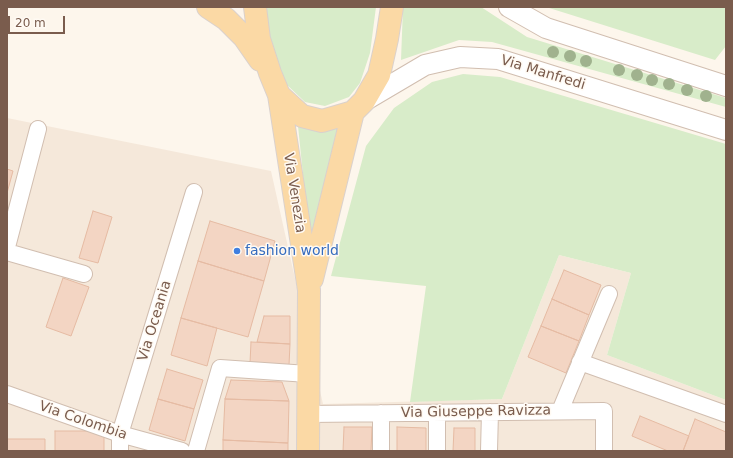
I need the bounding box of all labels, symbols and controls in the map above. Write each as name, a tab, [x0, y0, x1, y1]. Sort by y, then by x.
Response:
scale bar	[10, 8, 67, 34]
text: 20 m	[15, 16, 46, 30]
street label: Via Manfredi	[499, 52, 587, 94]
street label: Via Venezia	[279, 152, 309, 234]
place label: fashion world	[245, 243, 339, 259]
marker: fashion world	[232, 246, 242, 256]
street label: Via Oceania	[135, 279, 175, 363]
street label: Via Colombia	[37, 398, 129, 444]
street label: Via Giuseppe Ravizza	[401, 402, 551, 422]

